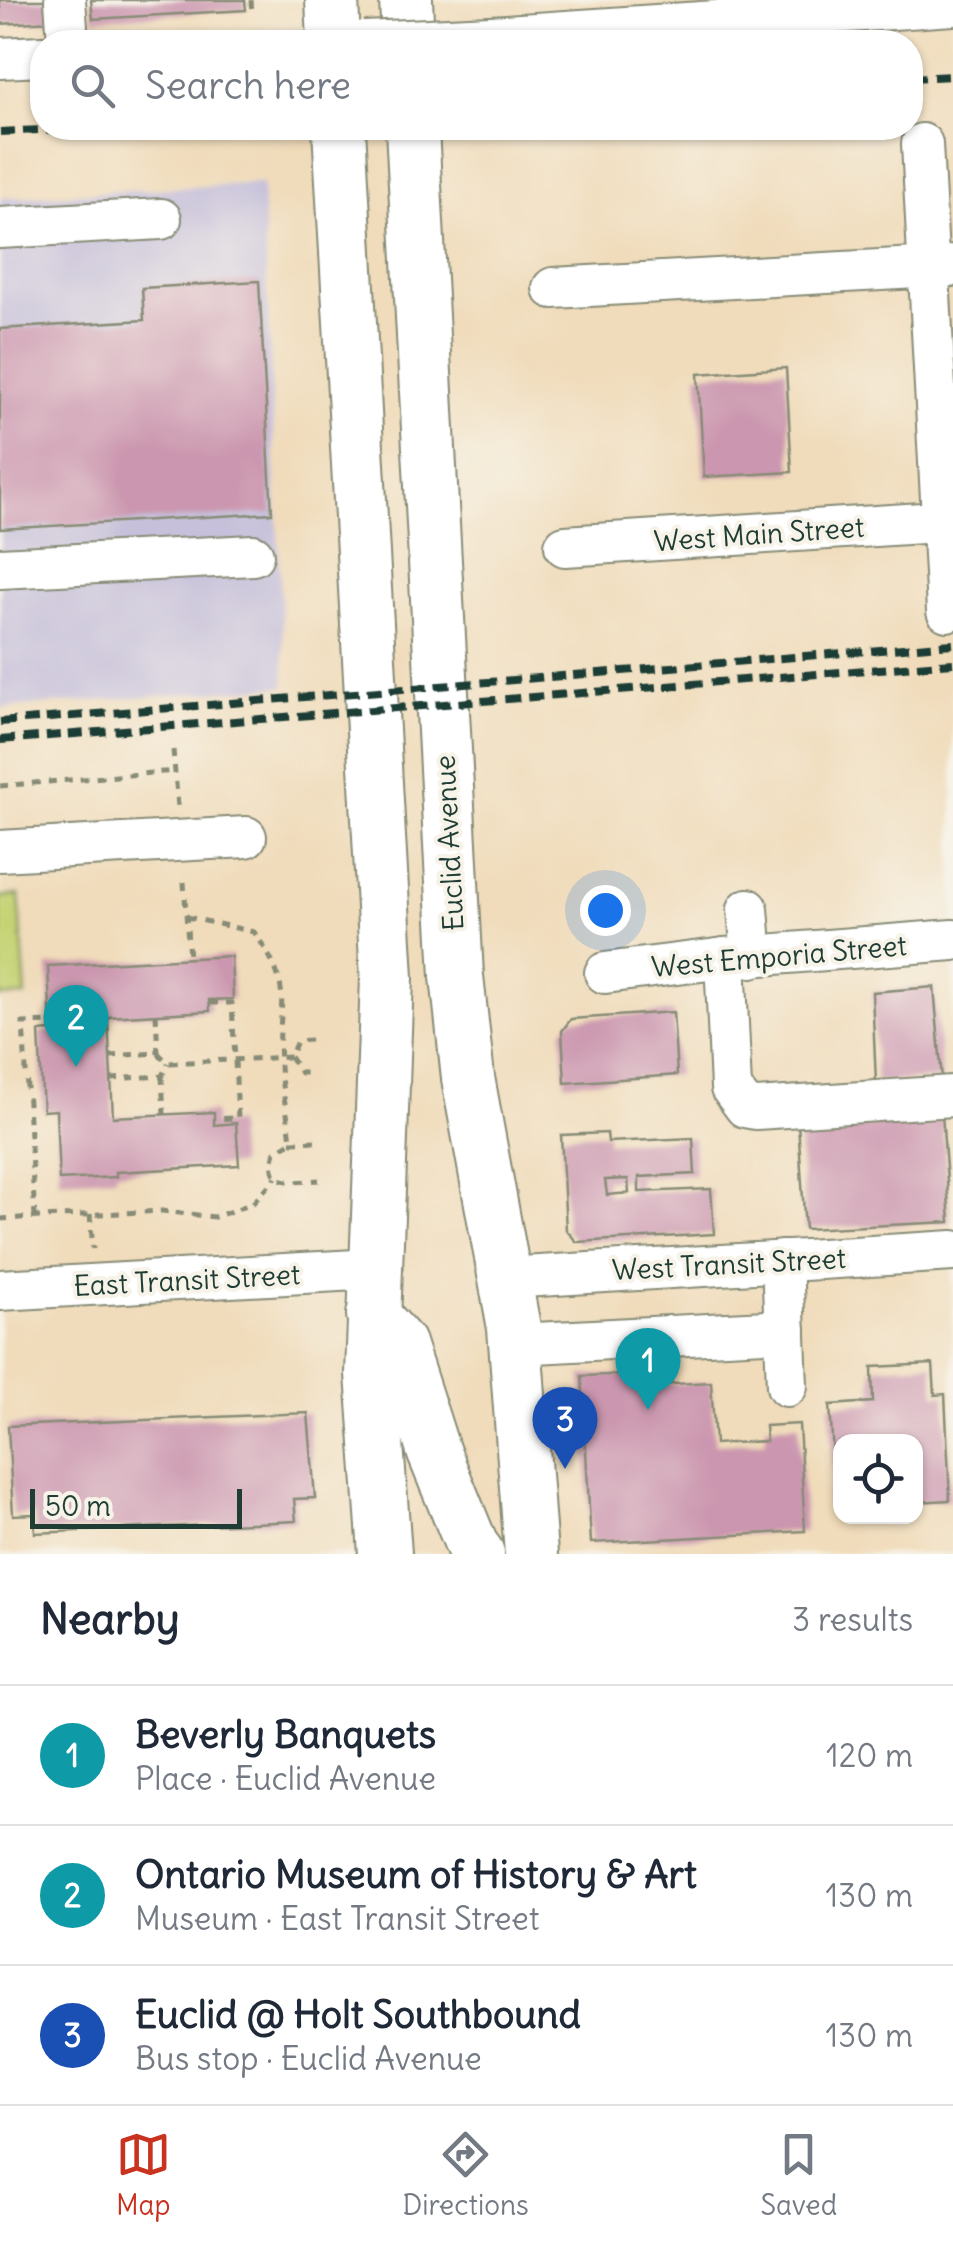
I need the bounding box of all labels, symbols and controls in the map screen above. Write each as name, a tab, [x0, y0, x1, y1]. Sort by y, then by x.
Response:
search box	[30, 30, 923, 140]
icon: search	[65, 58, 120, 113]
text: Search here	[145, 62, 351, 109]
street label: West Main Street	[653, 509, 865, 559]
street label: Euclid Avenue	[426, 754, 472, 932]
your location	[580, 885, 631, 936]
street label: West Emporia Street	[650, 927, 908, 985]
pin: 2	[44, 984, 108, 1067]
street label: West Transit Street	[611, 1240, 847, 1288]
street label: East Transit Street	[73, 1256, 301, 1304]
pin: 1	[616, 1328, 680, 1410]
pin: 3	[532, 1386, 598, 1469]
map controls	[833, 1434, 923, 1524]
button: locate	[833, 1434, 923, 1524]
scale bar	[30, 1484, 242, 1528]
text: 50 m	[45, 1488, 111, 1524]
text: Nearby	[40, 1593, 179, 1645]
text: 3 results	[792, 1599, 913, 1640]
text: Beverly Banquets	[135, 1711, 436, 1758]
text: 1	[66, 1735, 79, 1776]
text: 120 m	[826, 1735, 913, 1776]
text: Place · Euclid Avenue	[135, 1758, 436, 1799]
text: Ontario Museum of History & Art	[135, 1851, 697, 1898]
text: 2	[64, 1875, 81, 1916]
text: 130 m	[825, 1875, 913, 1916]
text: Museum · East Transit Street	[135, 1898, 540, 1939]
text: Euclid @ Holt Southbound	[135, 1991, 581, 2038]
text: 3	[63, 2015, 82, 2056]
text: 130 m	[825, 2015, 913, 2056]
text: Bus stop · Euclid Avenue	[135, 2038, 482, 2079]
tab: Map	[116, 2127, 171, 2223]
tab: Directions	[402, 2127, 529, 2223]
tab: Saved	[760, 2127, 837, 2223]

